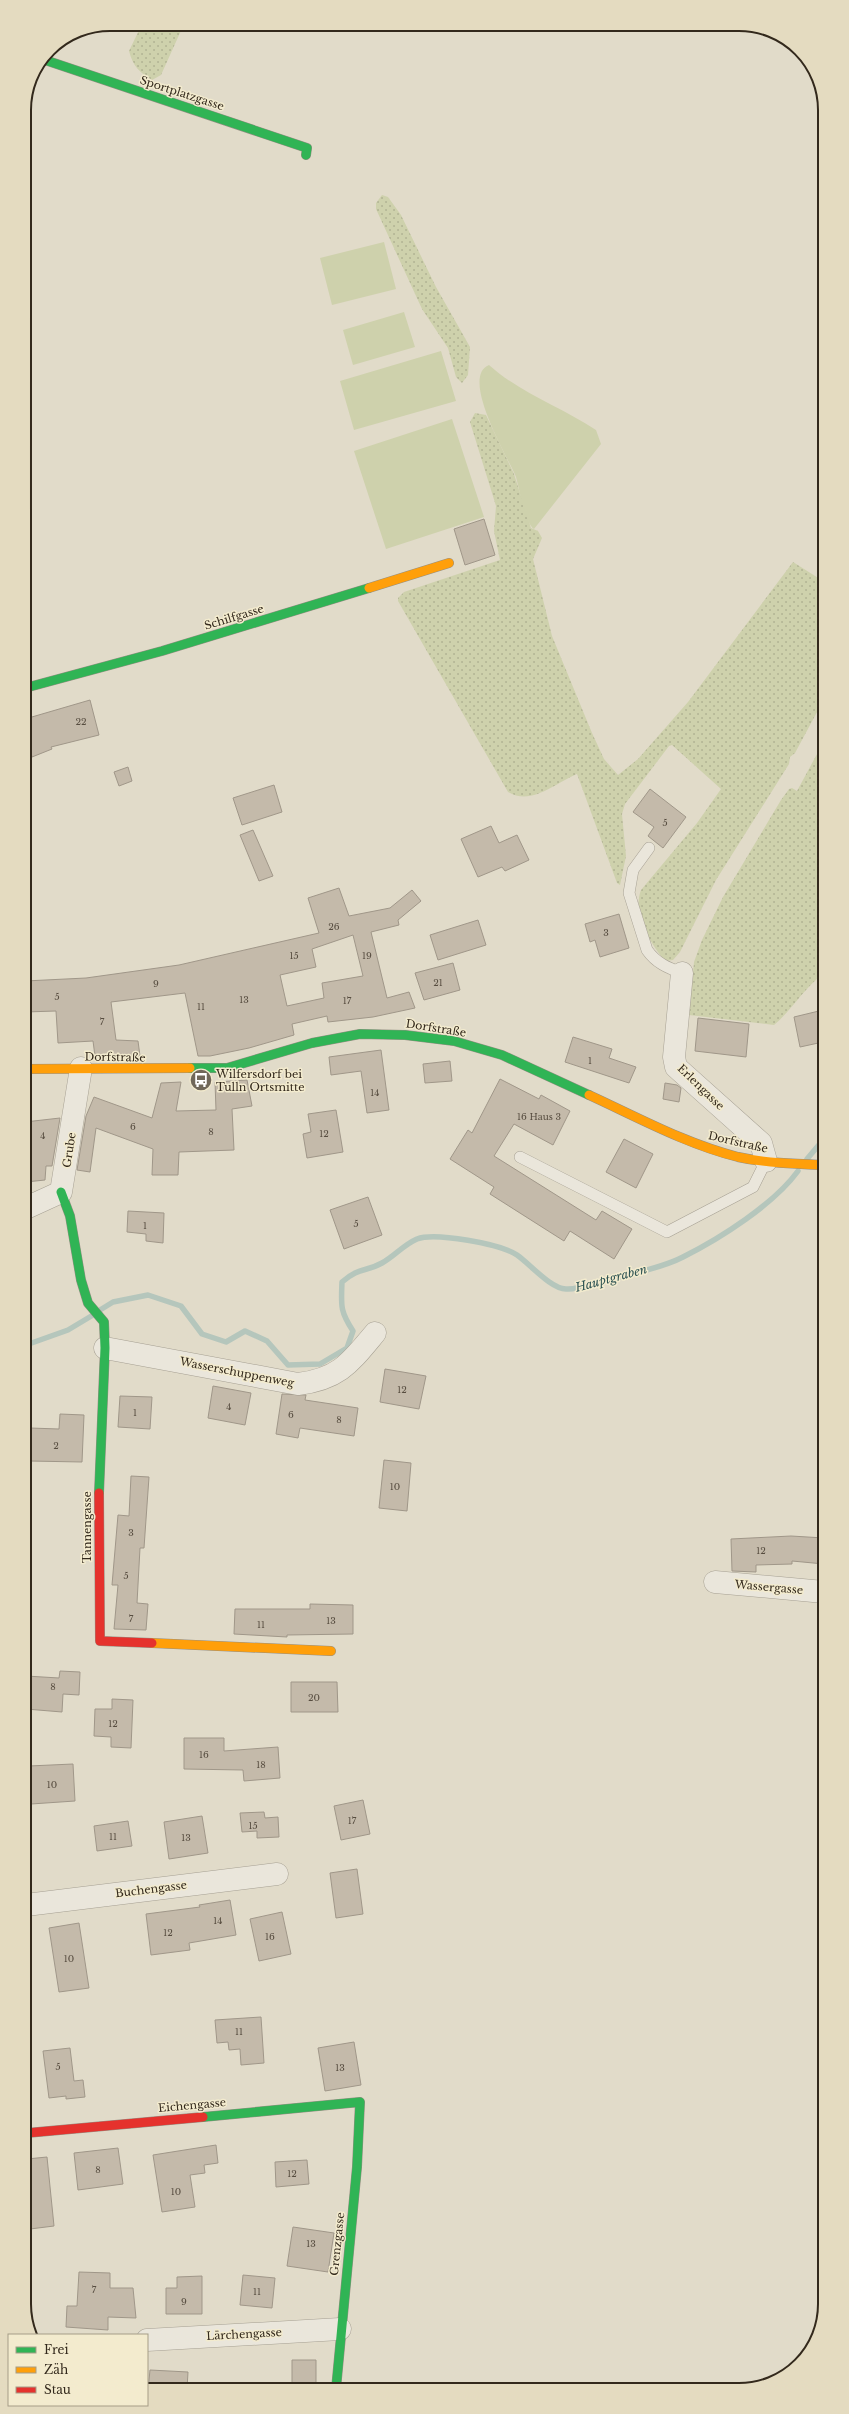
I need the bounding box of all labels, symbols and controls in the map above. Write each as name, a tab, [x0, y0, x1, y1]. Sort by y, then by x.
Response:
street label: Sportplatzgasse	[138, 73, 226, 113]
street label: Schilfgasse	[203, 601, 265, 633]
house number: 22	[75, 716, 87, 727]
house number: 5	[662, 817, 668, 828]
house number: 26	[328, 921, 340, 932]
house number: 3	[603, 927, 609, 938]
house number: 15	[289, 950, 299, 961]
house number: 19	[362, 950, 372, 961]
house number: 21	[433, 977, 443, 988]
house number: 9	[153, 978, 159, 989]
house number: 5	[54, 991, 60, 1002]
house number: 13	[239, 994, 249, 1005]
house number: 17	[343, 995, 352, 1006]
house number: 11	[197, 1001, 205, 1012]
house number: 7	[100, 1016, 105, 1027]
street label: Dorfstraße	[405, 1016, 467, 1040]
street label: Dorfstraße	[84, 1049, 146, 1065]
house number: 1	[588, 1055, 592, 1066]
street label: Erlengasse	[675, 1061, 727, 1113]
bus stop icon: Wilfersdorf bei Tulln Ortsmitte	[188, 1067, 214, 1093]
place label: Wilfersdorf bei Tulln Ortsmitte	[215, 1067, 304, 1094]
house number: 14	[370, 1087, 380, 1098]
house number: 16 Haus 3	[517, 1111, 561, 1122]
house number: 6	[130, 1121, 136, 1132]
house number: 8	[208, 1126, 214, 1137]
house number: 12	[319, 1128, 329, 1139]
street label: Dorfstraße	[707, 1128, 769, 1156]
house number: 4	[40, 1130, 46, 1141]
street label: Grube	[59, 1131, 79, 1169]
house number: 5	[353, 1218, 359, 1229]
house number: 1	[143, 1220, 147, 1231]
water label: Hauptgraben	[572, 1261, 649, 1295]
street label: Wasserschuppenweg	[178, 1354, 296, 1390]
house number: 12	[397, 1384, 407, 1395]
house number: 4	[226, 1401, 232, 1412]
house number: 1	[133, 1407, 137, 1418]
house number: 6	[288, 1409, 294, 1420]
house number: 8	[336, 1414, 342, 1425]
house number: 2	[53, 1440, 59, 1451]
house number: 10	[390, 1481, 400, 1492]
street label: Tannengasse	[80, 1491, 94, 1563]
house number: 3	[128, 1527, 134, 1538]
house number: 12	[756, 1545, 766, 1556]
house number: 5	[123, 1570, 129, 1581]
street label: Wassergasse	[733, 1577, 804, 1597]
house number: 7	[129, 1613, 134, 1624]
house number: 13	[326, 1615, 336, 1626]
house number: 11	[257, 1619, 265, 1630]
house number: 8	[50, 1681, 56, 1692]
house number: 20	[308, 1692, 320, 1703]
house number: 12	[108, 1718, 118, 1729]
house number: 16	[199, 1749, 209, 1760]
house number: 18	[256, 1759, 266, 1770]
house number: 10	[47, 1779, 57, 1790]
house number: 17	[348, 1815, 357, 1826]
house number: 15	[248, 1820, 258, 1831]
house number: 11	[109, 1831, 117, 1842]
house number: 13	[181, 1832, 191, 1843]
street label: Buchengasse	[114, 1878, 188, 1900]
house number: 14	[213, 1915, 223, 1926]
house number: 12	[163, 1927, 173, 1938]
house number: 16	[265, 1931, 275, 1942]
house number: 10	[64, 1953, 74, 1964]
house number: 11	[235, 2026, 243, 2037]
house number: 5	[55, 2061, 61, 2072]
house number: 13	[335, 2062, 345, 2073]
street label: Eichengasse	[157, 2095, 227, 2115]
house number: 8	[95, 2164, 101, 2175]
house number: 12	[287, 2168, 297, 2179]
house number: 10	[171, 2186, 181, 2197]
street label: Grenzgasse	[327, 2212, 347, 2276]
house number: 13	[306, 2238, 316, 2249]
house number: 7	[92, 2284, 97, 2295]
house number: 11	[253, 2286, 261, 2297]
house number: 9	[181, 2296, 187, 2307]
street label: Lärchengasse	[206, 2325, 282, 2343]
legend	[8, 2334, 148, 2406]
text: Frei	[44, 2342, 69, 2357]
text: Zäh	[44, 2362, 68, 2377]
text: Stau	[44, 2382, 71, 2397]

